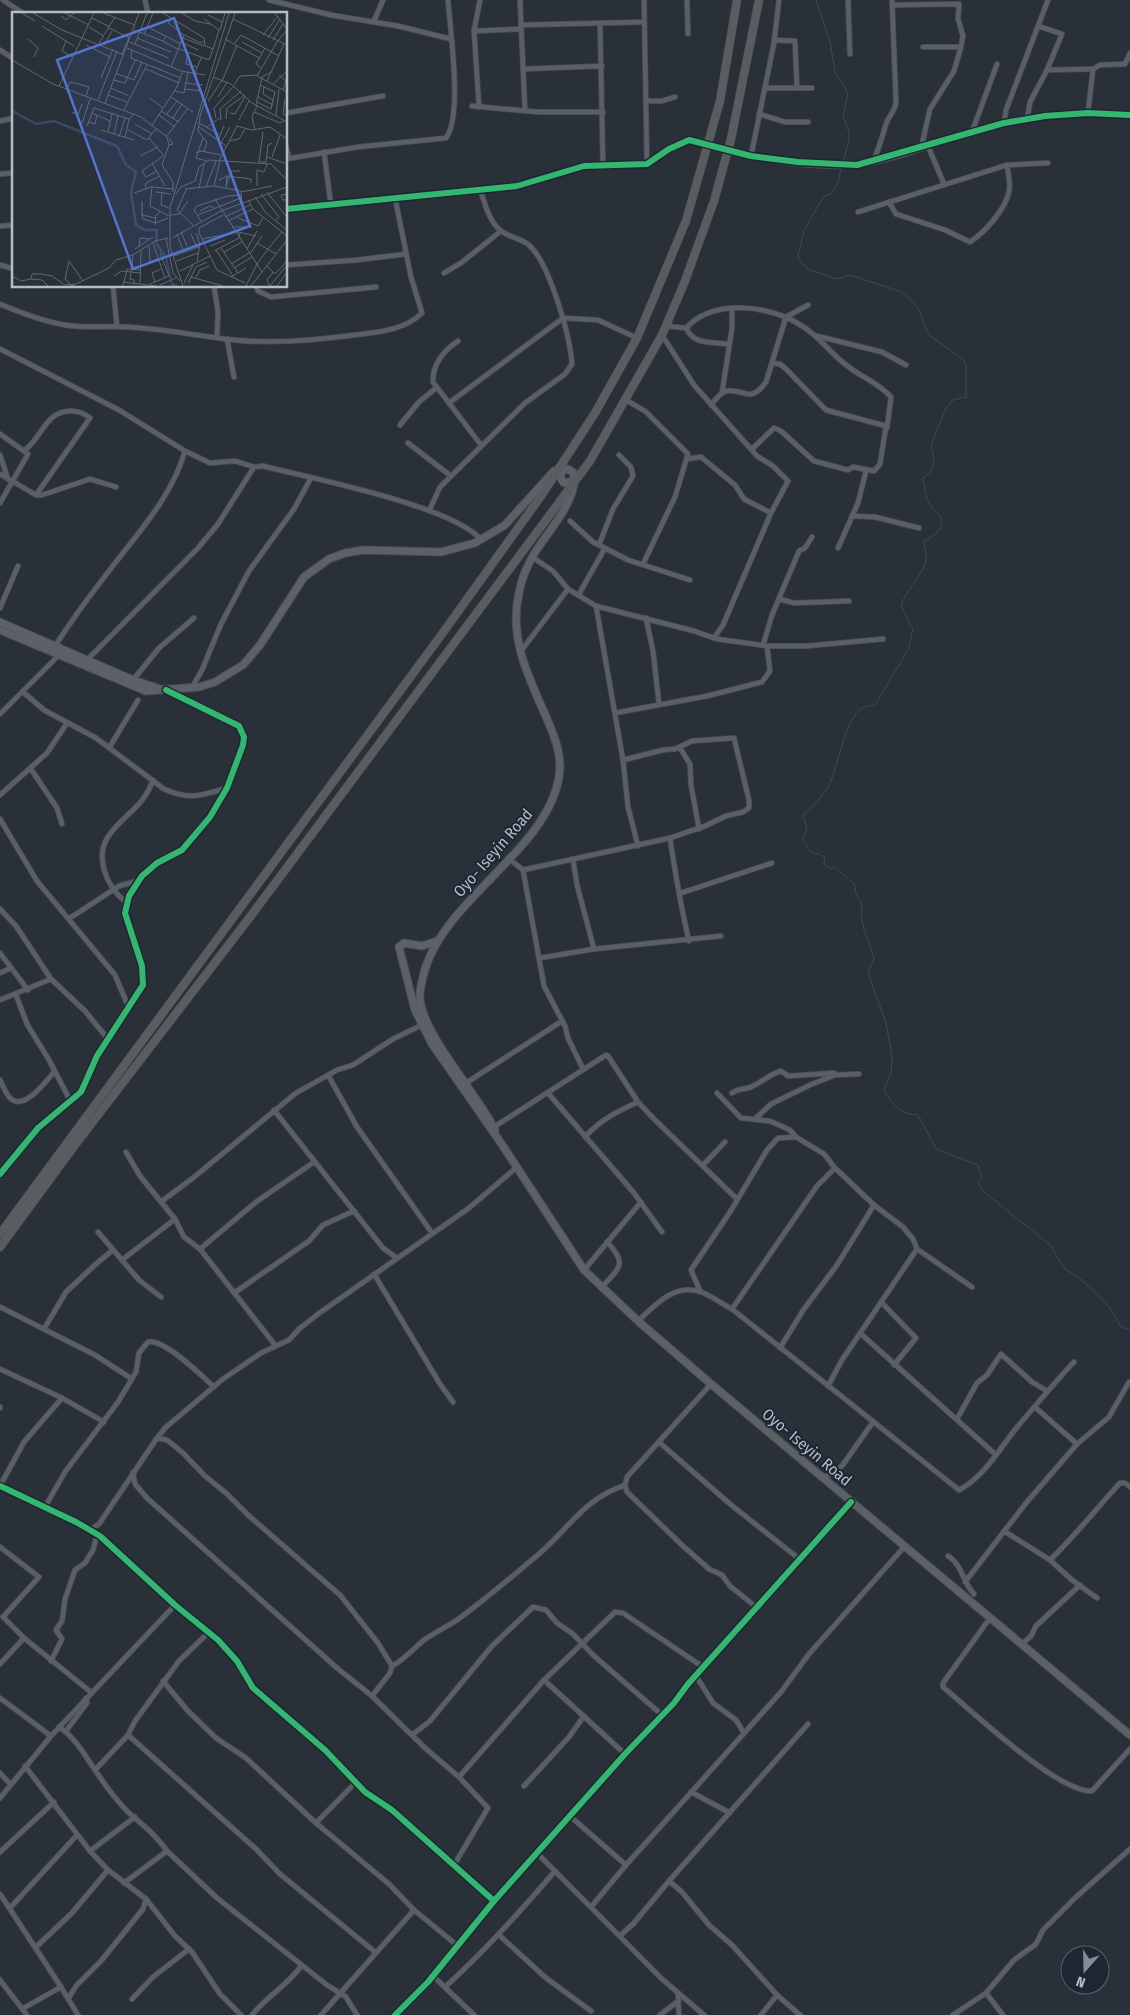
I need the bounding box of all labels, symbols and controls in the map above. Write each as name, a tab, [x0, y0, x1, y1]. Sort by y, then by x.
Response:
inset map	[12, 12, 288, 288]
street label: Oyo- Iseyin Road	[450, 805, 536, 901]
street label: Oyo- Iseyin Road	[759, 1404, 855, 1490]
north arrow	[1060, 1945, 1110, 1995]
text: N	[1074, 1972, 1088, 1991]

